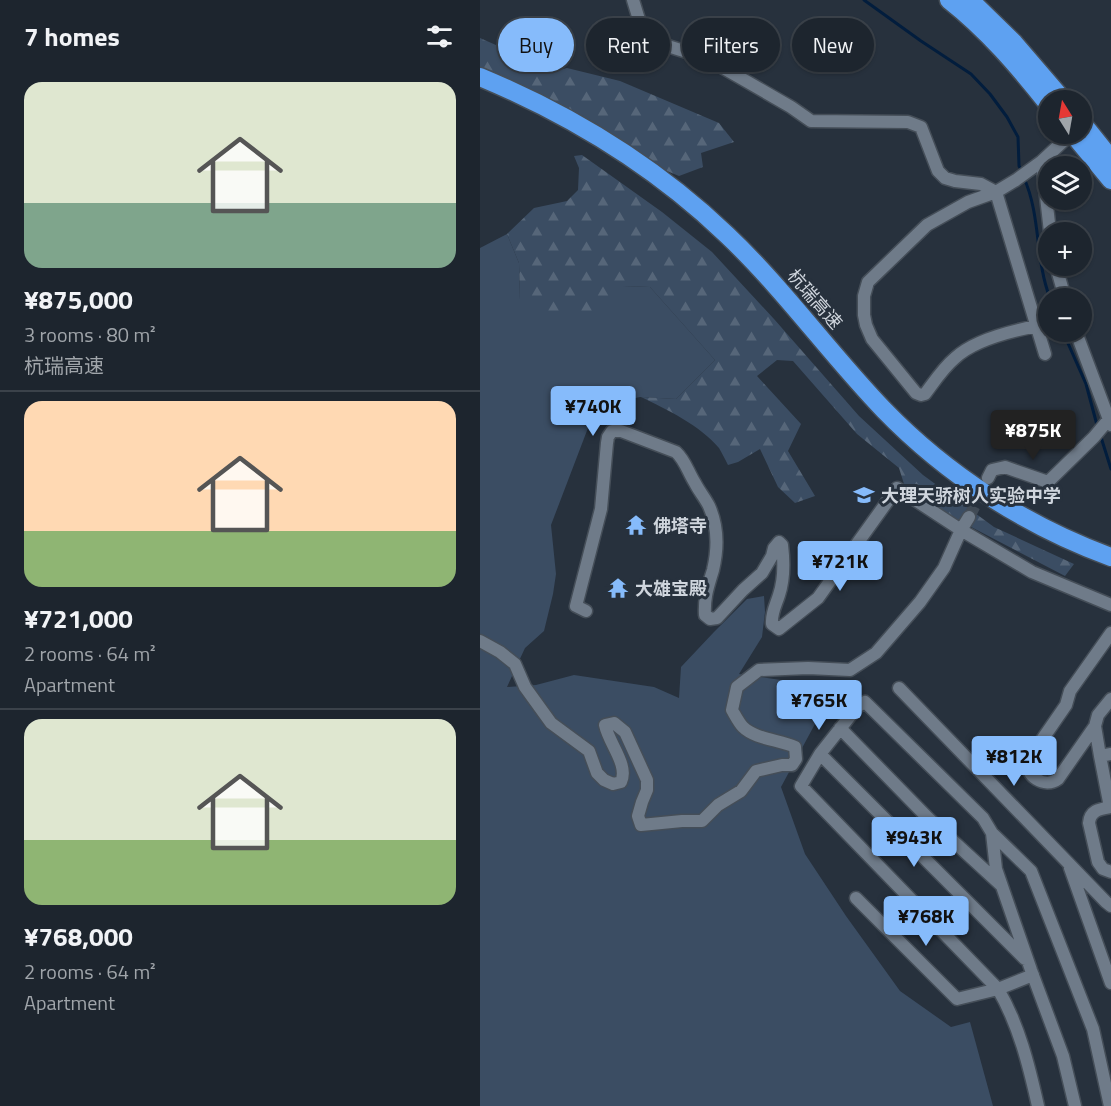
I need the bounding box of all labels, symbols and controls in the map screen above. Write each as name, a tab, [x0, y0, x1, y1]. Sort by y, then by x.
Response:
text: 7 homes	[24, 17, 120, 56]
chip: Buy	[498, 18, 574, 72]
chip: Rent	[586, 18, 670, 72]
chip: Filters	[682, 18, 780, 72]
chip: New	[792, 18, 874, 72]
icon: filters	[423, 20, 456, 53]
north arrow	[1038, 90, 1092, 144]
map controls	[1038, 90, 1092, 342]
icon: home	[186, 121, 294, 229]
button: layers	[1038, 156, 1092, 210]
button: +	[1038, 222, 1092, 276]
street label: 杭瑞高速	[781, 263, 849, 335]
text: ¥875,000	[24, 280, 133, 319]
button: −	[1038, 288, 1092, 342]
text: 3 rooms · 80 m²	[24, 319, 156, 350]
text: 杭瑞高速	[24, 350, 104, 381]
pin: ¥740K	[551, 386, 635, 437]
text: ¥740K	[565, 390, 621, 421]
pin: ¥875K	[991, 410, 1075, 461]
text: ¥875K	[1005, 414, 1061, 445]
icon: home	[186, 440, 294, 548]
place label: 大理天骄树人实验中学	[881, 482, 1061, 509]
school or university icon: 大理天骄树人实验中学	[852, 483, 876, 507]
place label: 佛塔寺	[653, 512, 707, 539]
temple icon: 佛塔寺	[624, 513, 648, 537]
pin: ¥721K	[798, 541, 882, 592]
text: ¥721K	[812, 545, 868, 576]
place label: 大雄宝殿	[635, 575, 707, 602]
temple icon: 大雄宝殿	[606, 576, 630, 600]
text: ¥721,000	[24, 599, 133, 638]
text: 2 rooms · 64 m²	[24, 638, 156, 669]
text: Apartment	[24, 669, 115, 700]
pin: ¥765K	[777, 680, 861, 731]
text: ¥765K	[791, 684, 847, 715]
pin: ¥812K	[972, 736, 1056, 787]
text: ¥812K	[986, 740, 1042, 771]
icon: home	[186, 758, 294, 866]
pin: ¥943K	[872, 817, 956, 868]
text: ¥943K	[886, 821, 942, 852]
pin: ¥768K	[884, 896, 968, 947]
text: ¥768K	[898, 900, 954, 931]
text: ¥768,000	[24, 917, 133, 956]
text: 2 rooms · 64 m²	[24, 956, 156, 987]
text: Apartment	[24, 987, 115, 1018]

